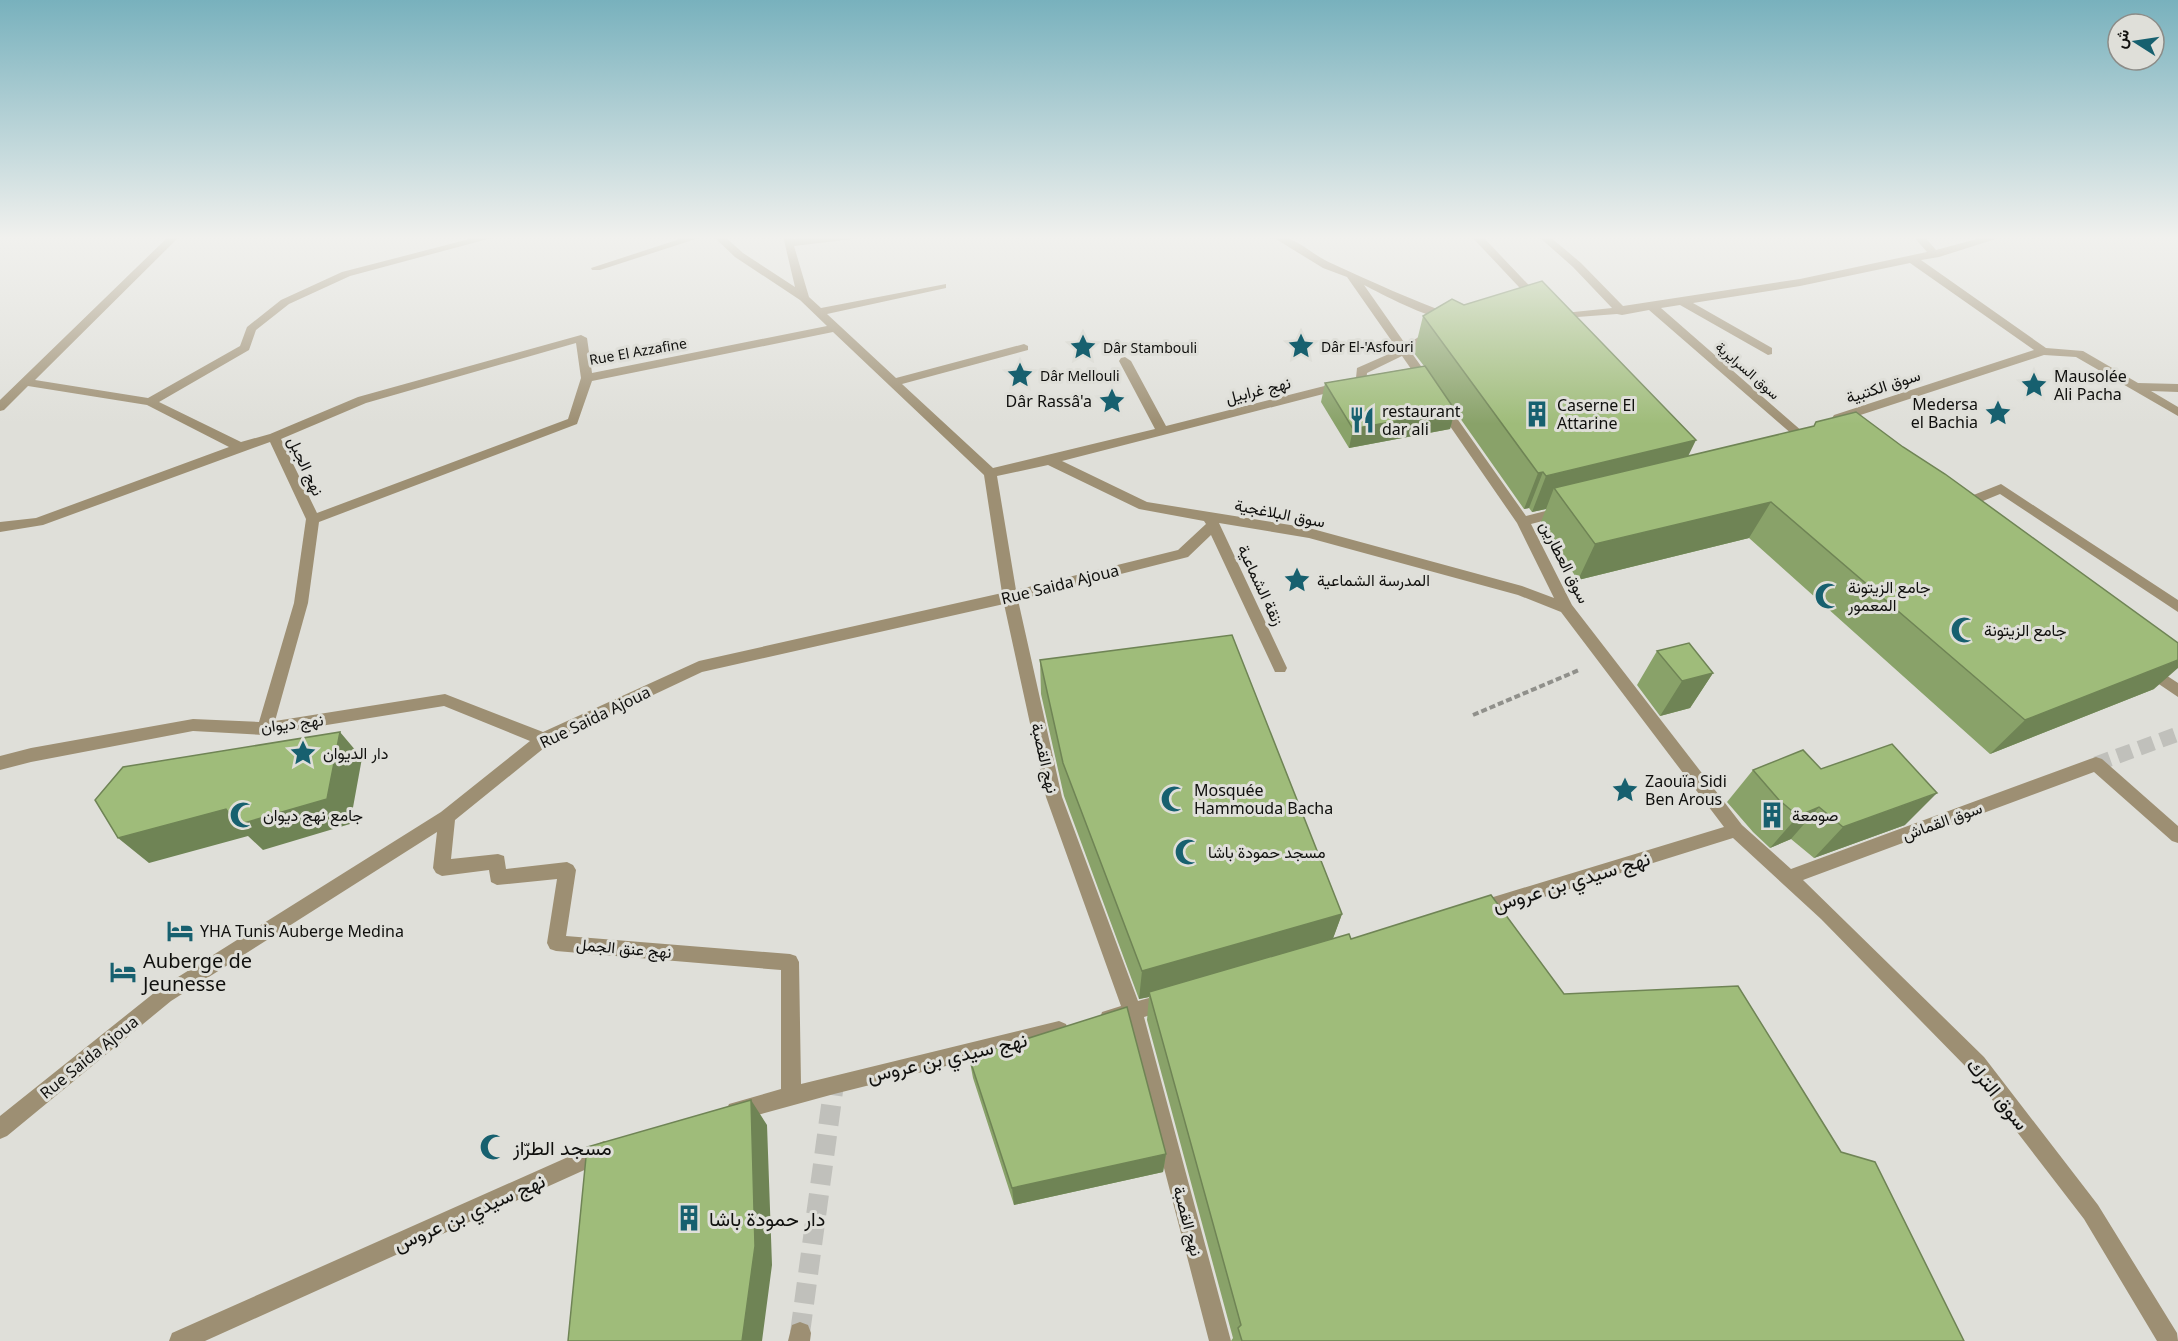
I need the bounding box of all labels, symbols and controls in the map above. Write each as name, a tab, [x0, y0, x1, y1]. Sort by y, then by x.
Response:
north arrow	[2106, 12, 2166, 72]
text: ش	[2109, 27, 2134, 51]
place icon: Dâr El-'Asfouri	[1286, 331, 1316, 361]
place icon: Dâr Stambouli	[1068, 332, 1098, 362]
street label: Rue El Azzafine	[588, 333, 688, 369]
place label: Dâr El-'Asfouri	[1321, 337, 1414, 356]
street label: سوق السرايرية	[1712, 337, 1784, 403]
place label: Dâr Stambouli	[1103, 338, 1197, 357]
place icon: Dâr Mellouli	[1005, 360, 1035, 390]
street label: سوق الكتبية	[1843, 364, 1923, 408]
place label: Mausolée Ali Pacha	[2054, 365, 2127, 405]
place label: Dâr Mellouli	[1040, 366, 1120, 385]
place icon: Mausolée Ali Pacha	[2019, 370, 2049, 400]
street label: نهج غرابيل	[1223, 371, 1293, 410]
place icon: Dâr Rassâ'a	[1097, 386, 1127, 416]
place label: Dâr Rassâ'a	[1006, 390, 1092, 412]
place label: Medersa el Bachia	[1911, 393, 1978, 433]
place label: Caserne El Attarine	[1557, 394, 1635, 434]
place icon: Medersa el Bachia	[1983, 398, 2013, 428]
building icon: Caserne El Attarine	[1522, 399, 1552, 429]
place label: restaurant dar ali	[1382, 400, 1461, 440]
restaurant icon: restaurant dar ali	[1347, 405, 1377, 435]
street label: نهج الجبل	[282, 433, 329, 500]
street label: سوق البلاغجية	[1233, 493, 1327, 533]
street label: سوق العطارين	[1535, 517, 1595, 607]
street label: زنقة الشماعية	[1233, 541, 1289, 629]
street label: Rue Saida Ajoua	[999, 559, 1121, 609]
place icon: المدرسة الشماعية	[1282, 565, 1312, 595]
place label: المدرسة الشماعية	[1317, 569, 1430, 591]
place label: جامع الزيتونة المعمور	[1847, 576, 1931, 616]
mosque icon: جامع الزيتونة المعمور	[1813, 581, 1843, 611]
mosque icon: جامع الزيتونة	[1949, 615, 1979, 645]
place label: جامع الزيتونة	[1984, 619, 2067, 642]
street label: Rue Saida Ajoua	[536, 681, 654, 753]
street label: نهج ديوان	[259, 708, 325, 739]
street label: نهج القصبة	[1025, 721, 1064, 796]
place icon: دار الديوان	[288, 738, 318, 768]
place label: دار الديوان	[323, 742, 388, 764]
place label: Zaouïa Sidi Ben Arous	[1645, 770, 1727, 810]
place icon: Zaouïa Sidi Ben Arous	[1610, 775, 1640, 805]
place label: Mosquée Hammouda Bacha	[1194, 779, 1333, 819]
mosque icon: Mosquée Hammouda Bacha	[1159, 784, 1189, 814]
street label: سوق القماش	[1899, 796, 1985, 846]
mosque icon: جامع نهج ديوان	[228, 800, 258, 830]
building icon: صومعة	[1757, 800, 1787, 830]
place label: جامع نهج ديوان	[263, 804, 363, 827]
place label: صومعة	[1792, 804, 1838, 826]
mosque icon: مسجد حمودة باشا	[1173, 837, 1203, 867]
place label: مسجد حمودة باشا	[1208, 841, 1326, 863]
street label: نهج سيدي بن عروس	[1489, 844, 1654, 922]
hotel icon: YHA Tunis Auberge Medina	[165, 916, 195, 946]
place label: YHA Tunis Auberge Medina	[200, 920, 404, 942]
street label: نهج عنق الجمل	[575, 933, 673, 964]
place label: Auberge de Jeunesse	[141, 947, 252, 997]
hotel icon: Auberge de Jeunesse	[108, 957, 138, 987]
street label: Rue Saida Ajoua	[35, 1010, 143, 1104]
street label: نهج سيدي بن عروس	[864, 1025, 1031, 1092]
street label: سوق الترك	[1961, 1052, 2035, 1136]
mosque icon: مسجد الطرّاز	[478, 1132, 508, 1162]
place label: مسجد الطرّاز	[512, 1134, 612, 1161]
street label: نهج سيدي بن عروس	[389, 1166, 551, 1261]
street label: نهج القصبة	[1167, 1184, 1208, 1259]
building icon: دار حمودة باشا	[674, 1203, 704, 1233]
place label: دار حمودة باشا	[709, 1205, 825, 1232]

